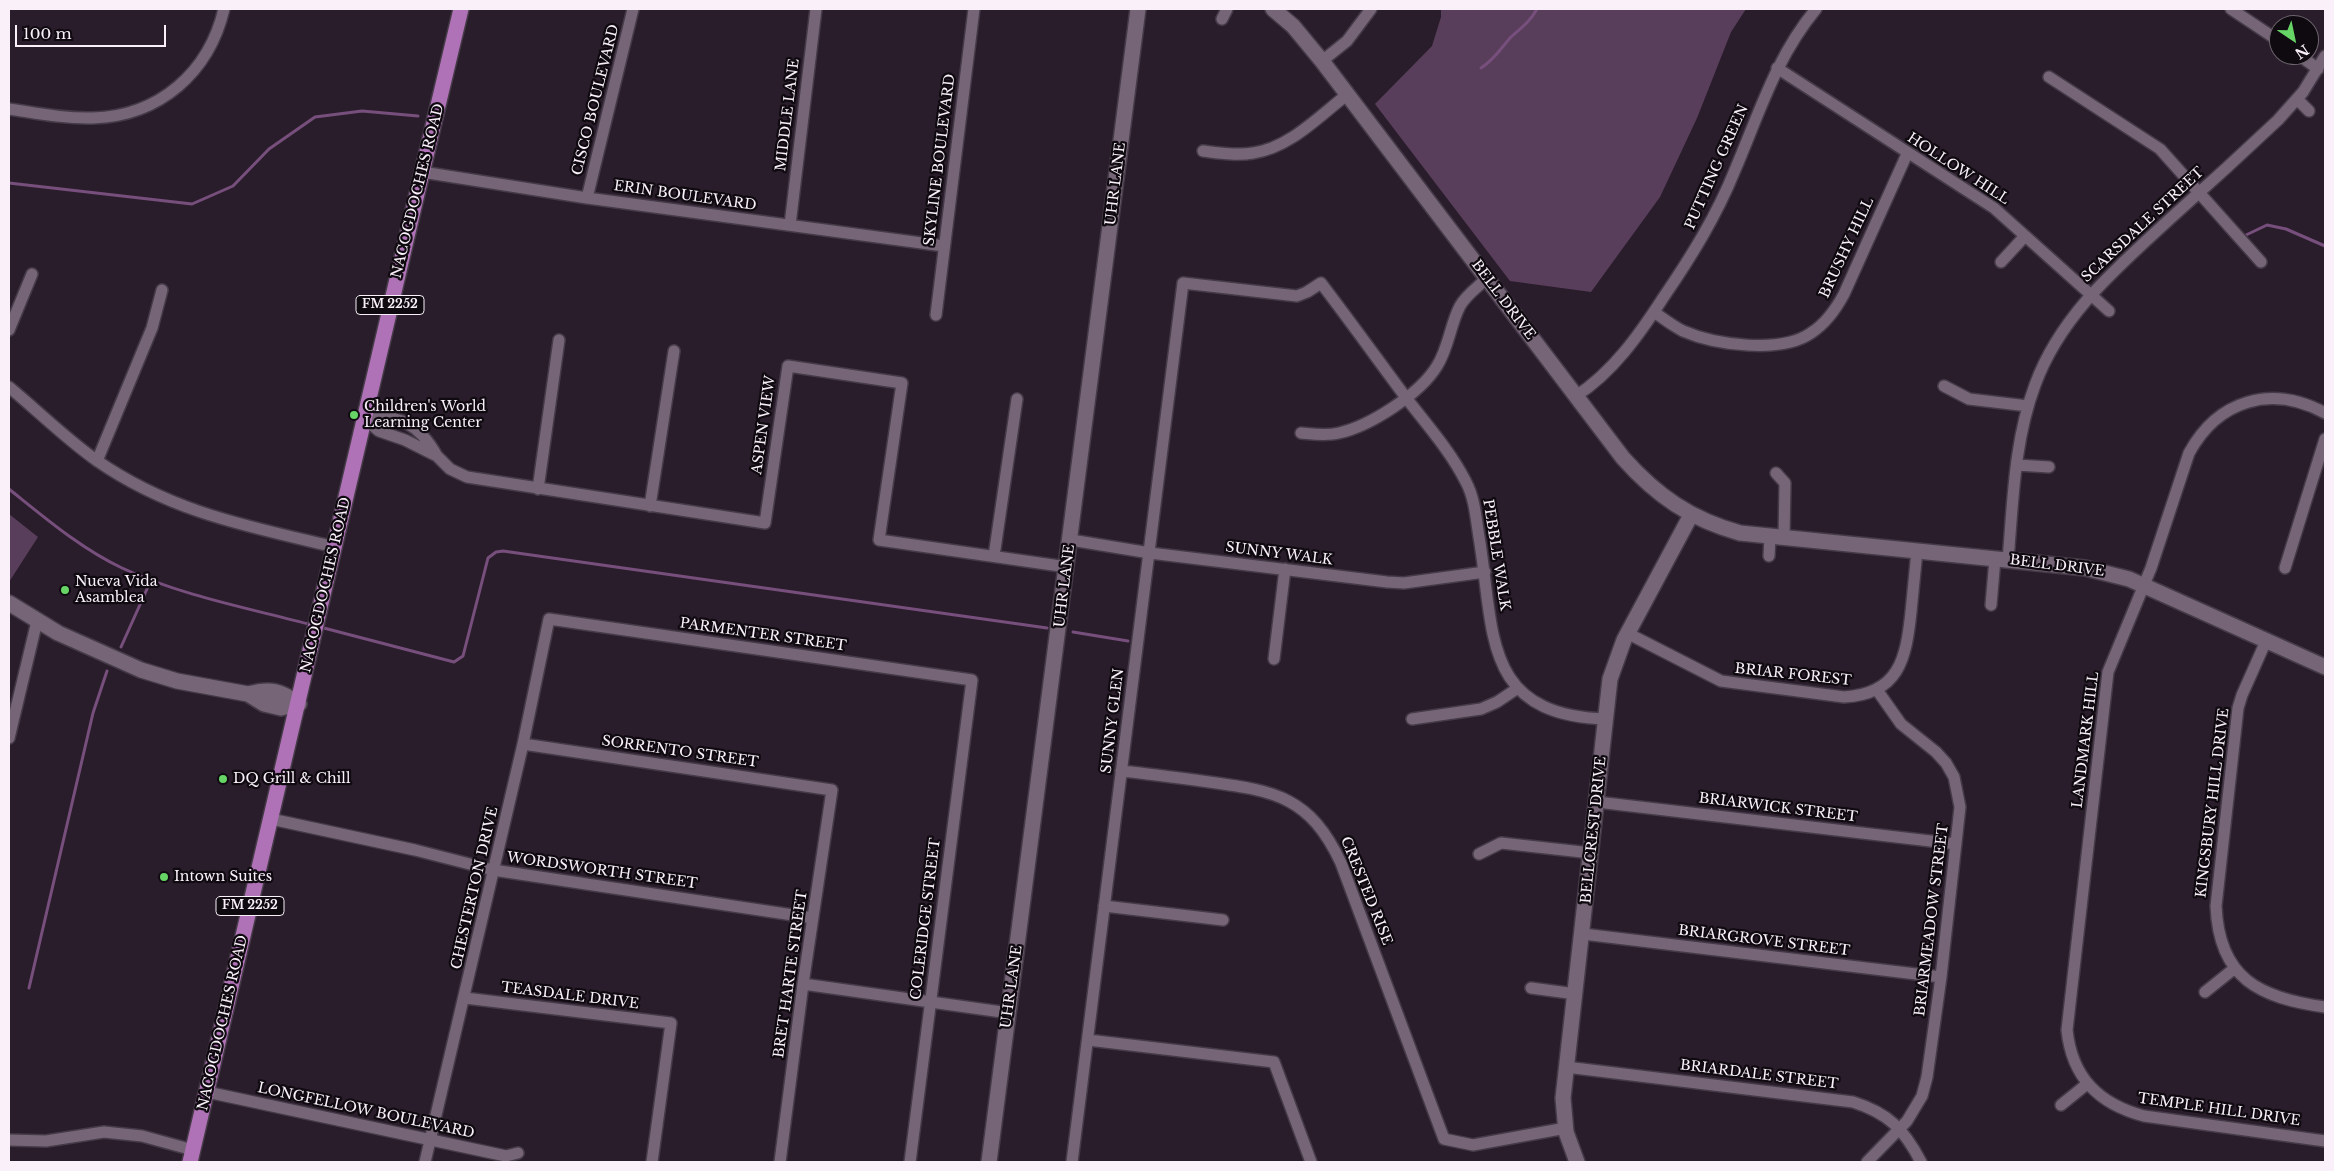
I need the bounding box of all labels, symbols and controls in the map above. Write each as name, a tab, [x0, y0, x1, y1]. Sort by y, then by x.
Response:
scale bar	[18, 15, 169, 47]
north arrow	[2269, 15, 2319, 65]
street label: CISCO BOULEVARD	[569, 23, 623, 177]
text: 100 m	[23, 24, 72, 43]
text: N	[2291, 40, 2312, 63]
street label: MIDDLE LANE	[773, 58, 803, 172]
street label: SKYLINE BOULEVARD	[921, 73, 959, 247]
street label: NACOGDOCHES ROAD	[388, 102, 448, 280]
street label: PUTTING GREEN	[1682, 102, 1752, 232]
street label: HOLLOW HILL	[1904, 130, 2012, 208]
street label: UHR LANE	[1103, 141, 1129, 227]
street label: SCARSDALE STREET	[2078, 164, 2208, 286]
street label: ERIN BOULEVARD	[613, 178, 757, 214]
street label: BRUSHY HILL	[1816, 195, 1878, 301]
street label: BELL DRIVE	[1468, 257, 1538, 343]
road number: FM 2252	[356, 296, 424, 314]
street label: ASPEN VIEW	[749, 374, 779, 476]
place label: Children's World Learning Center	[364, 399, 486, 432]
marker: Children's World Learning Center	[348, 409, 360, 421]
street label: NACOGDOCHES ROAD	[298, 496, 354, 674]
street label: PEBBLE WALK	[1479, 498, 1513, 612]
street label: SUNNY WALK	[1224, 539, 1334, 569]
street label: UHR LANE	[1052, 543, 1078, 629]
street label: BELL DRIVE	[2009, 552, 2105, 580]
place label: Nueva Vida Asamblea	[75, 574, 158, 606]
marker: Nueva Vida Asamblea	[59, 584, 71, 596]
street label: PARMENTER STREET	[679, 615, 847, 655]
street label: BRIAR FOREST	[1734, 661, 1852, 689]
street label: SUNNY GLEN	[1098, 667, 1128, 775]
street label: LANDMARK HILL	[2069, 671, 2103, 809]
street label: KINGSBURY HILL DRIVE	[2193, 707, 2233, 899]
street label: SORRENTO STREET	[601, 733, 759, 771]
street label: BELLCREST DRIVE	[1578, 756, 1610, 904]
place label: DQ Grill & Chill	[233, 771, 350, 787]
marker: DQ Grill & Chill	[217, 773, 229, 785]
street label: BRIARWICK STREET	[1698, 790, 1858, 826]
street label: CHESTERTON DRIVE	[448, 805, 502, 971]
street label: BRIARMEADOW STREET	[1912, 823, 1952, 1017]
street label: CRESTED RISE	[1337, 834, 1395, 948]
street label: COLERIDGE STREET	[908, 837, 944, 1001]
street label: WORDSWORTH STREET	[506, 849, 698, 893]
place label: Intown Suites	[174, 869, 272, 885]
marker: Intown Suites	[158, 871, 170, 883]
street label: BRET HARTE STREET	[771, 889, 811, 1059]
road number: FM 2252	[216, 896, 284, 916]
street label: BRIARGROVE STREET	[1677, 922, 1851, 960]
street label: NACOGDOCHES ROAD	[195, 934, 251, 1112]
street label: UHR LANE	[998, 944, 1026, 1030]
street label: TEASDALE DRIVE	[500, 979, 640, 1013]
street label: BRIARDALE STREET	[1679, 1057, 1839, 1093]
street label: LONGFELLOW BOULEVARD	[256, 1080, 476, 1142]
street label: TEMPLE HILL DRIVE	[2137, 1090, 2301, 1130]

